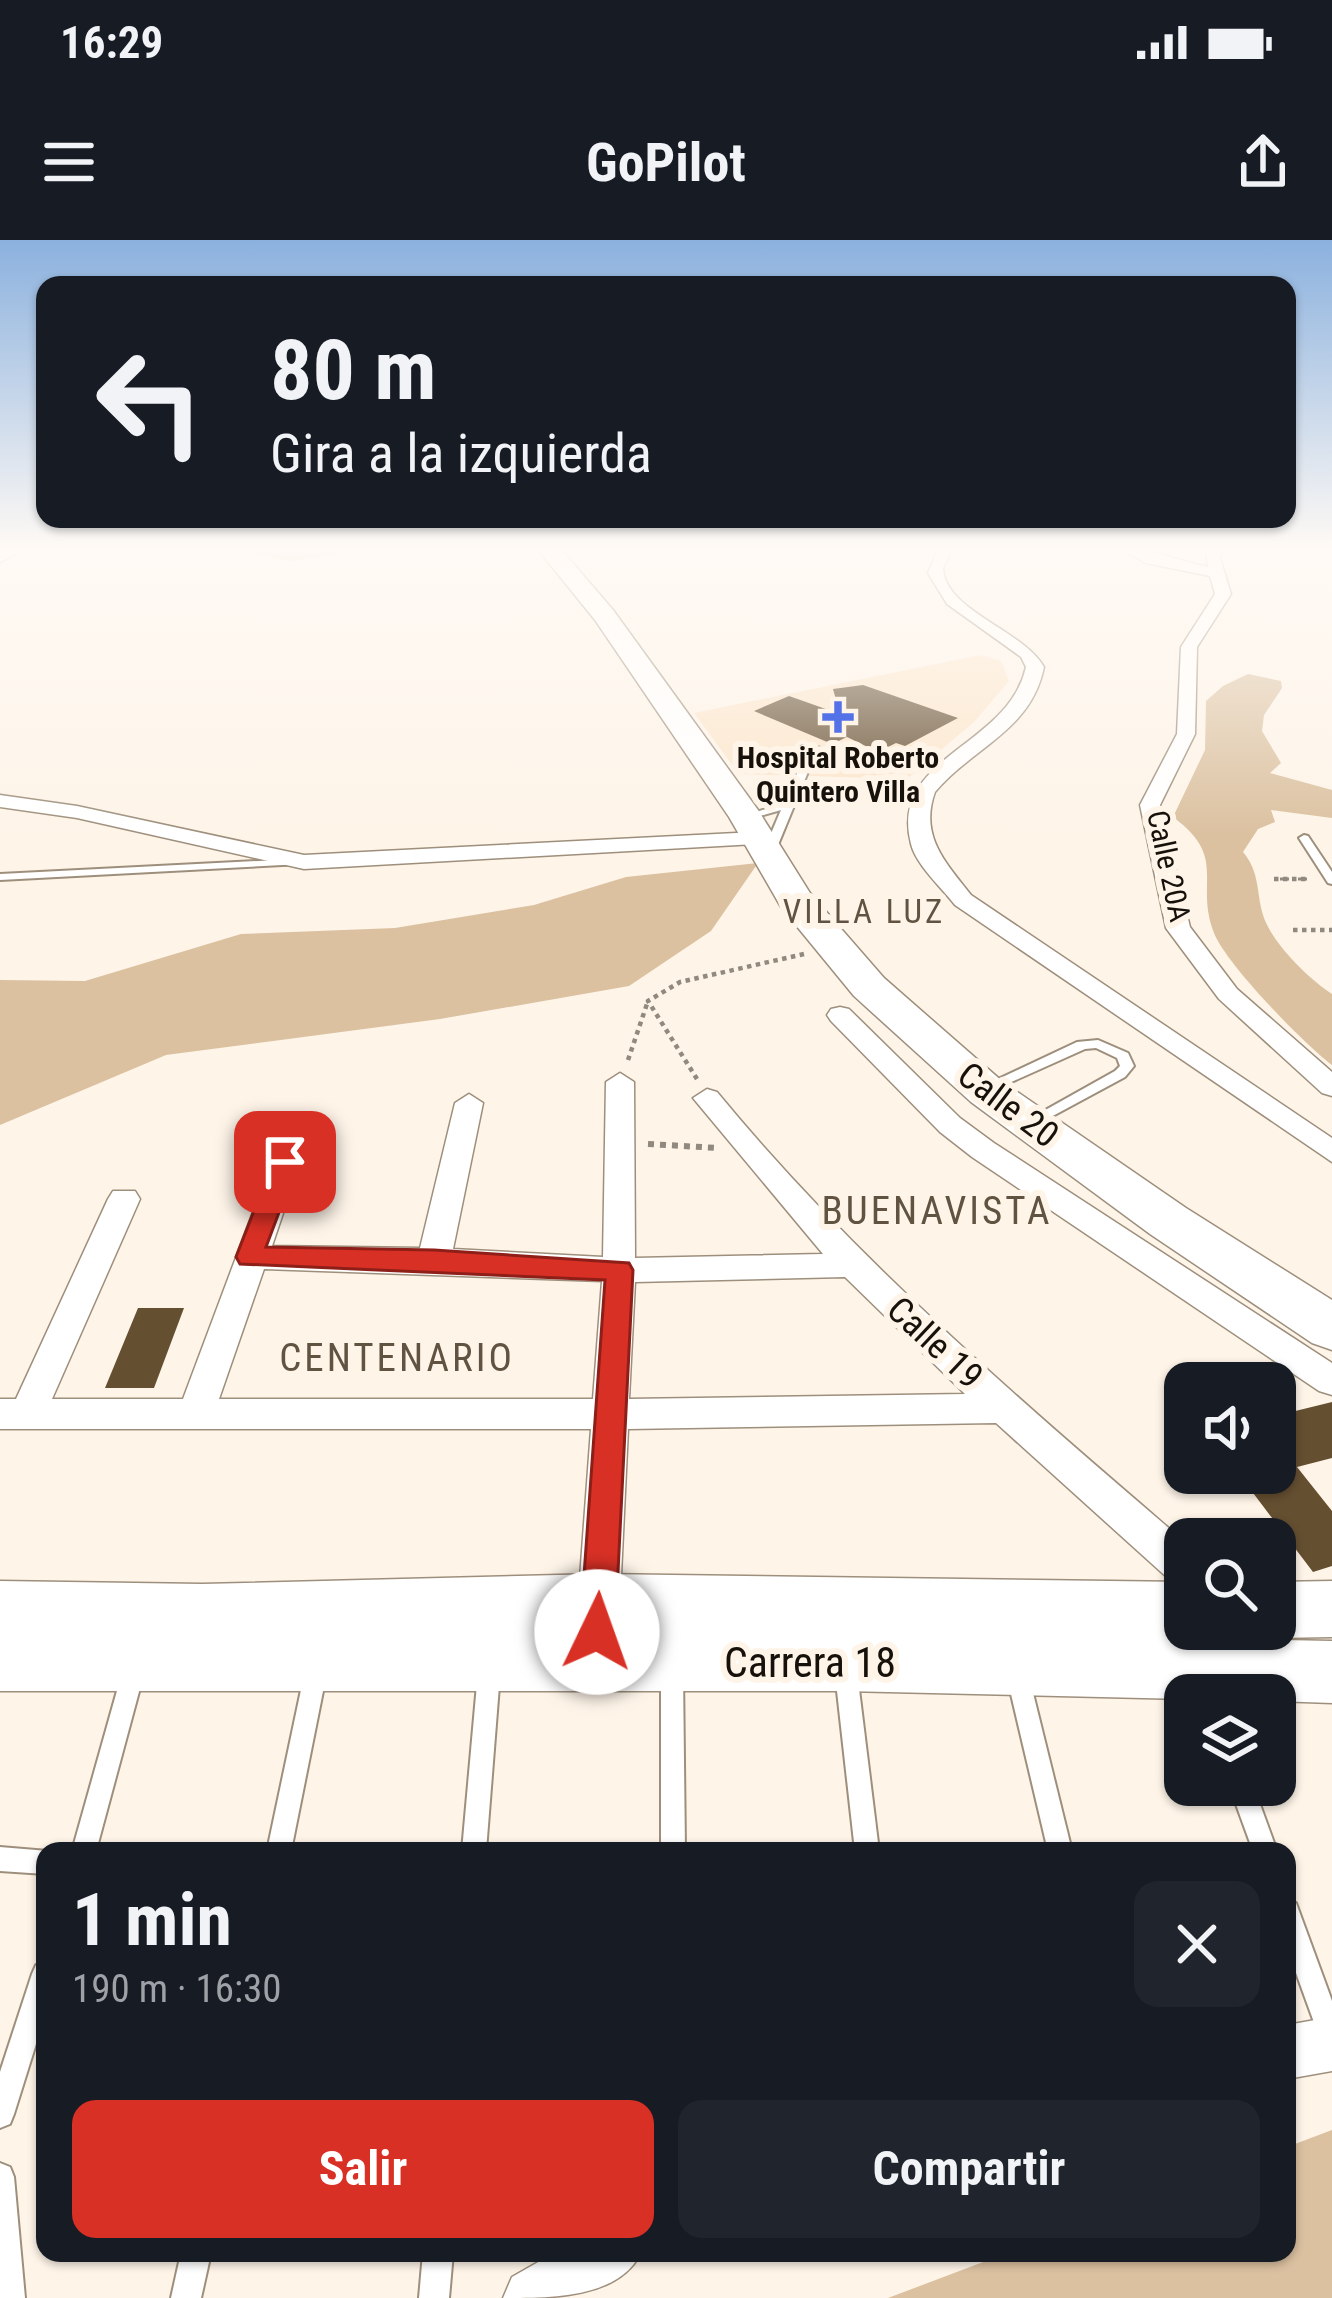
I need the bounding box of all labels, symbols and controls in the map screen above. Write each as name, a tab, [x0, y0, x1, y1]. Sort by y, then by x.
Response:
text: 16:29	[60, 16, 163, 69]
icon: menu	[36, 129, 102, 195]
icon: share	[1230, 129, 1296, 195]
text: GoPilot	[586, 131, 746, 194]
text: 80 m	[270, 321, 437, 420]
icon: left	[72, 324, 228, 480]
text: Gira a la izquierda	[270, 422, 652, 485]
marker: Hospital Roberto Quintero Villa	[822, 701, 854, 733]
place label: Hospital Roberto Quintero Villa	[737, 740, 939, 809]
street label: Calle 20A	[1140, 807, 1198, 925]
district label: VILLA LUZ	[783, 892, 945, 931]
street label: Calle 20	[949, 1054, 1067, 1156]
pin	[234, 1111, 336, 1213]
icon: arrive	[252, 1129, 318, 1195]
district label: BUENAVISTA	[821, 1188, 1053, 1234]
street label: Calle 19	[879, 1288, 991, 1398]
district label: CENTENARIO	[279, 1335, 515, 1381]
map controls	[1164, 1362, 1296, 1806]
button: sound	[1164, 1362, 1296, 1494]
button: search	[1164, 1518, 1296, 1650]
position arrow	[534, 1569, 660, 1695]
street label: Carrera 18	[724, 1638, 896, 1687]
button: layers	[1164, 1674, 1296, 1806]
text: 1 min	[72, 1878, 232, 1963]
button: close	[1134, 1881, 1260, 2007]
text: 190 m · 16:30	[72, 1966, 282, 2012]
button: Salir	[72, 2100, 654, 2238]
button: Compartir	[678, 2100, 1260, 2238]

